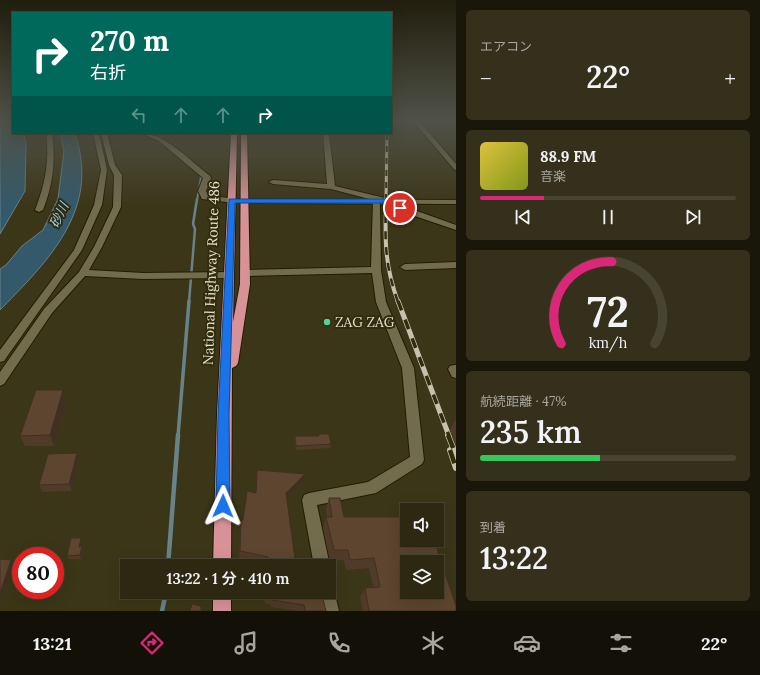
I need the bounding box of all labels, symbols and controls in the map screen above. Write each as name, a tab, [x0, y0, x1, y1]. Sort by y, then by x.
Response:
text: 270 m	[90, 23, 169, 59]
icon: right	[24, 28, 76, 80]
text: エアコン	[480, 38, 532, 55]
text: 22°	[586, 58, 630, 96]
text: 右折	[90, 61, 126, 84]
text: −	[480, 64, 492, 92]
text: +	[724, 64, 736, 92]
icon: left	[128, 104, 150, 126]
icon: ahead	[170, 104, 192, 126]
icon: ahead	[212, 104, 234, 126]
icon: right	[254, 104, 276, 126]
text: 88.9 FM	[540, 147, 596, 166]
text: 音楽	[540, 168, 566, 185]
street label: National Highway Route 486	[199, 181, 223, 365]
pin	[383, 191, 417, 225]
icon: arrive	[389, 197, 411, 219]
water label: 砂川	[46, 198, 73, 230]
icon: previous	[512, 206, 534, 228]
icon: pause	[597, 206, 619, 228]
icon: next	[682, 206, 704, 228]
text: 72	[587, 284, 629, 337]
place label: ZAG ZAG	[335, 313, 395, 331]
marker: ZAG ZAG	[322, 317, 332, 327]
text: km/h	[589, 333, 628, 352]
text: 航続距離 · 47%	[480, 393, 566, 410]
text: 235 km	[480, 413, 581, 451]
position arrow	[202, 485, 244, 527]
map controls	[400, 503, 444, 599]
button: sound	[400, 503, 444, 547]
text: 到着	[480, 519, 506, 536]
text: 13:22	[480, 539, 548, 577]
speed limit sign: 80	[12, 547, 64, 599]
button: layers	[400, 555, 444, 599]
text: 13:22 · 1 分 · 410 m	[167, 569, 289, 588]
icon: directions	[138, 629, 166, 657]
icon: music	[232, 629, 260, 657]
icon: phone	[325, 629, 353, 657]
icon: climate	[419, 629, 447, 657]
icon: car	[513, 629, 541, 657]
icon: filters	[607, 629, 635, 657]
text: 13:21	[33, 632, 72, 655]
text: 22°	[701, 632, 727, 655]

